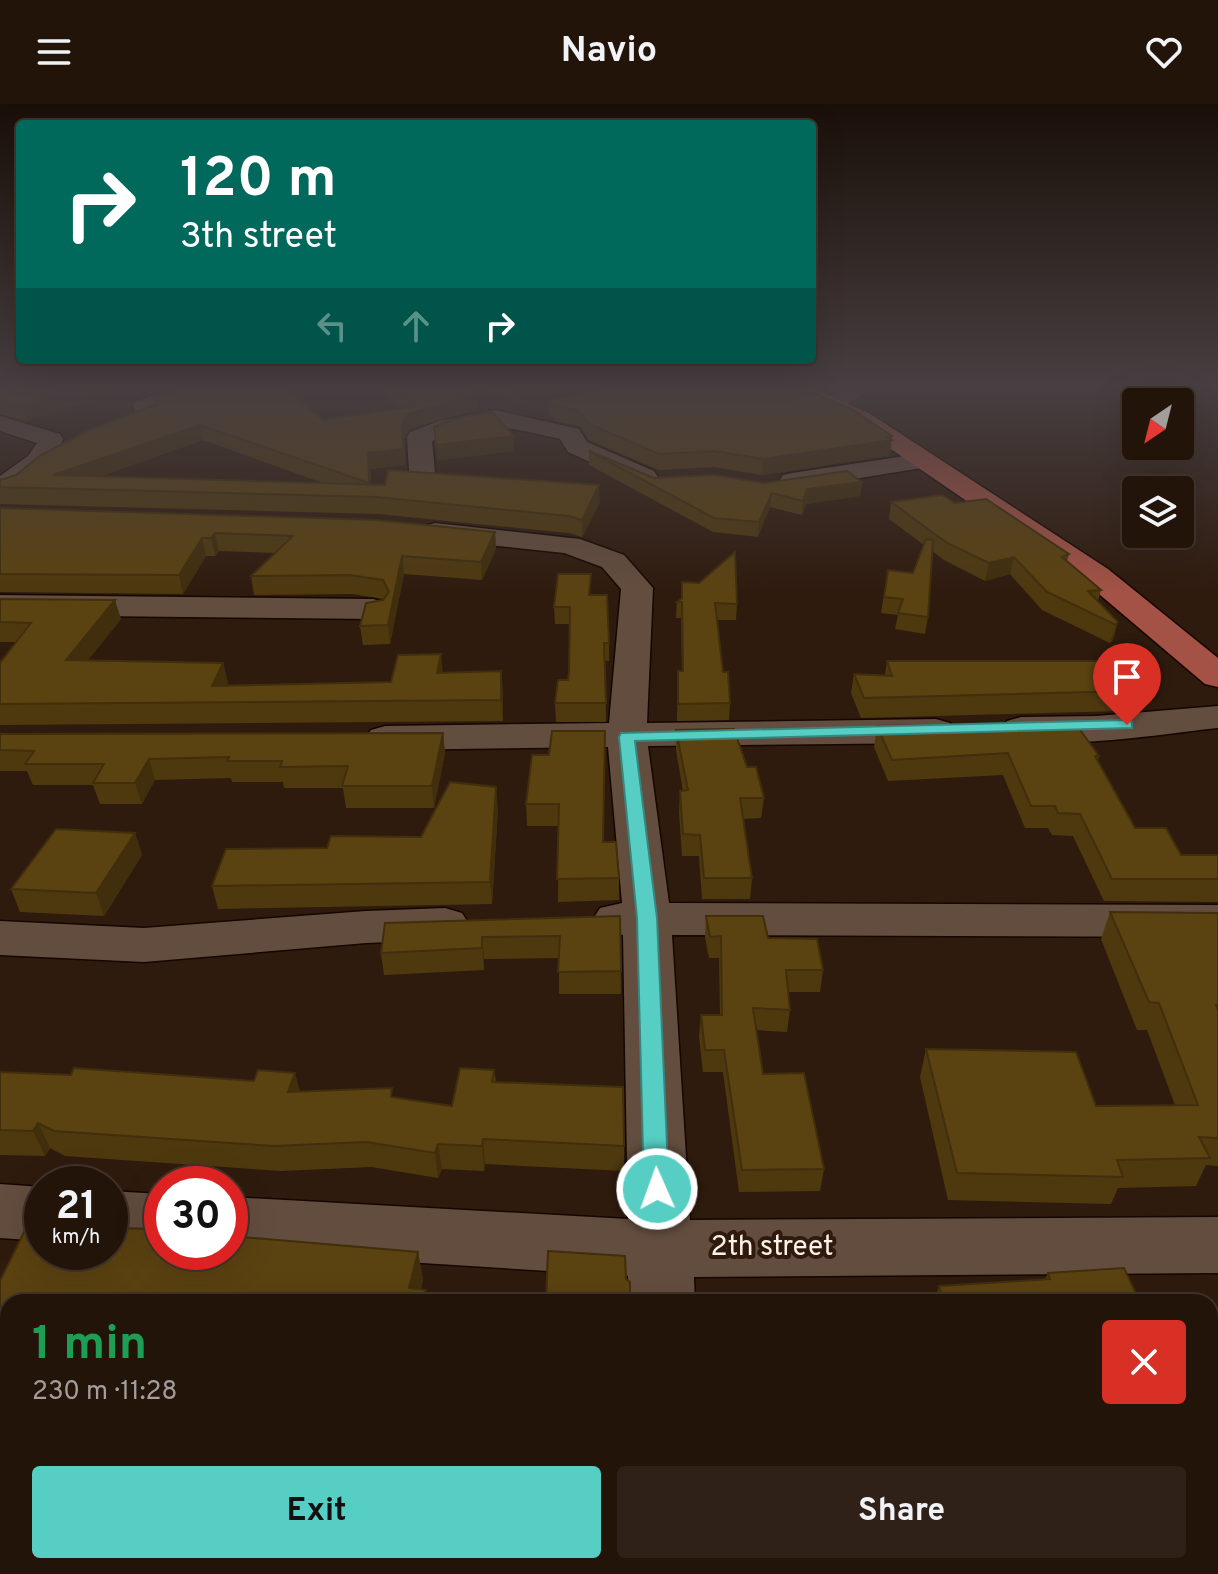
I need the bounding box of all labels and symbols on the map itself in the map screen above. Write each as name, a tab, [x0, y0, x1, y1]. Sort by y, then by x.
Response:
north arrow	[1122, 388, 1194, 460]
pin	[1093, 643, 1161, 725]
position arrow	[615, 1147, 699, 1231]
speed limit sign: 30	[144, 1166, 248, 1270]
street label: 2th street	[711, 1230, 833, 1266]

